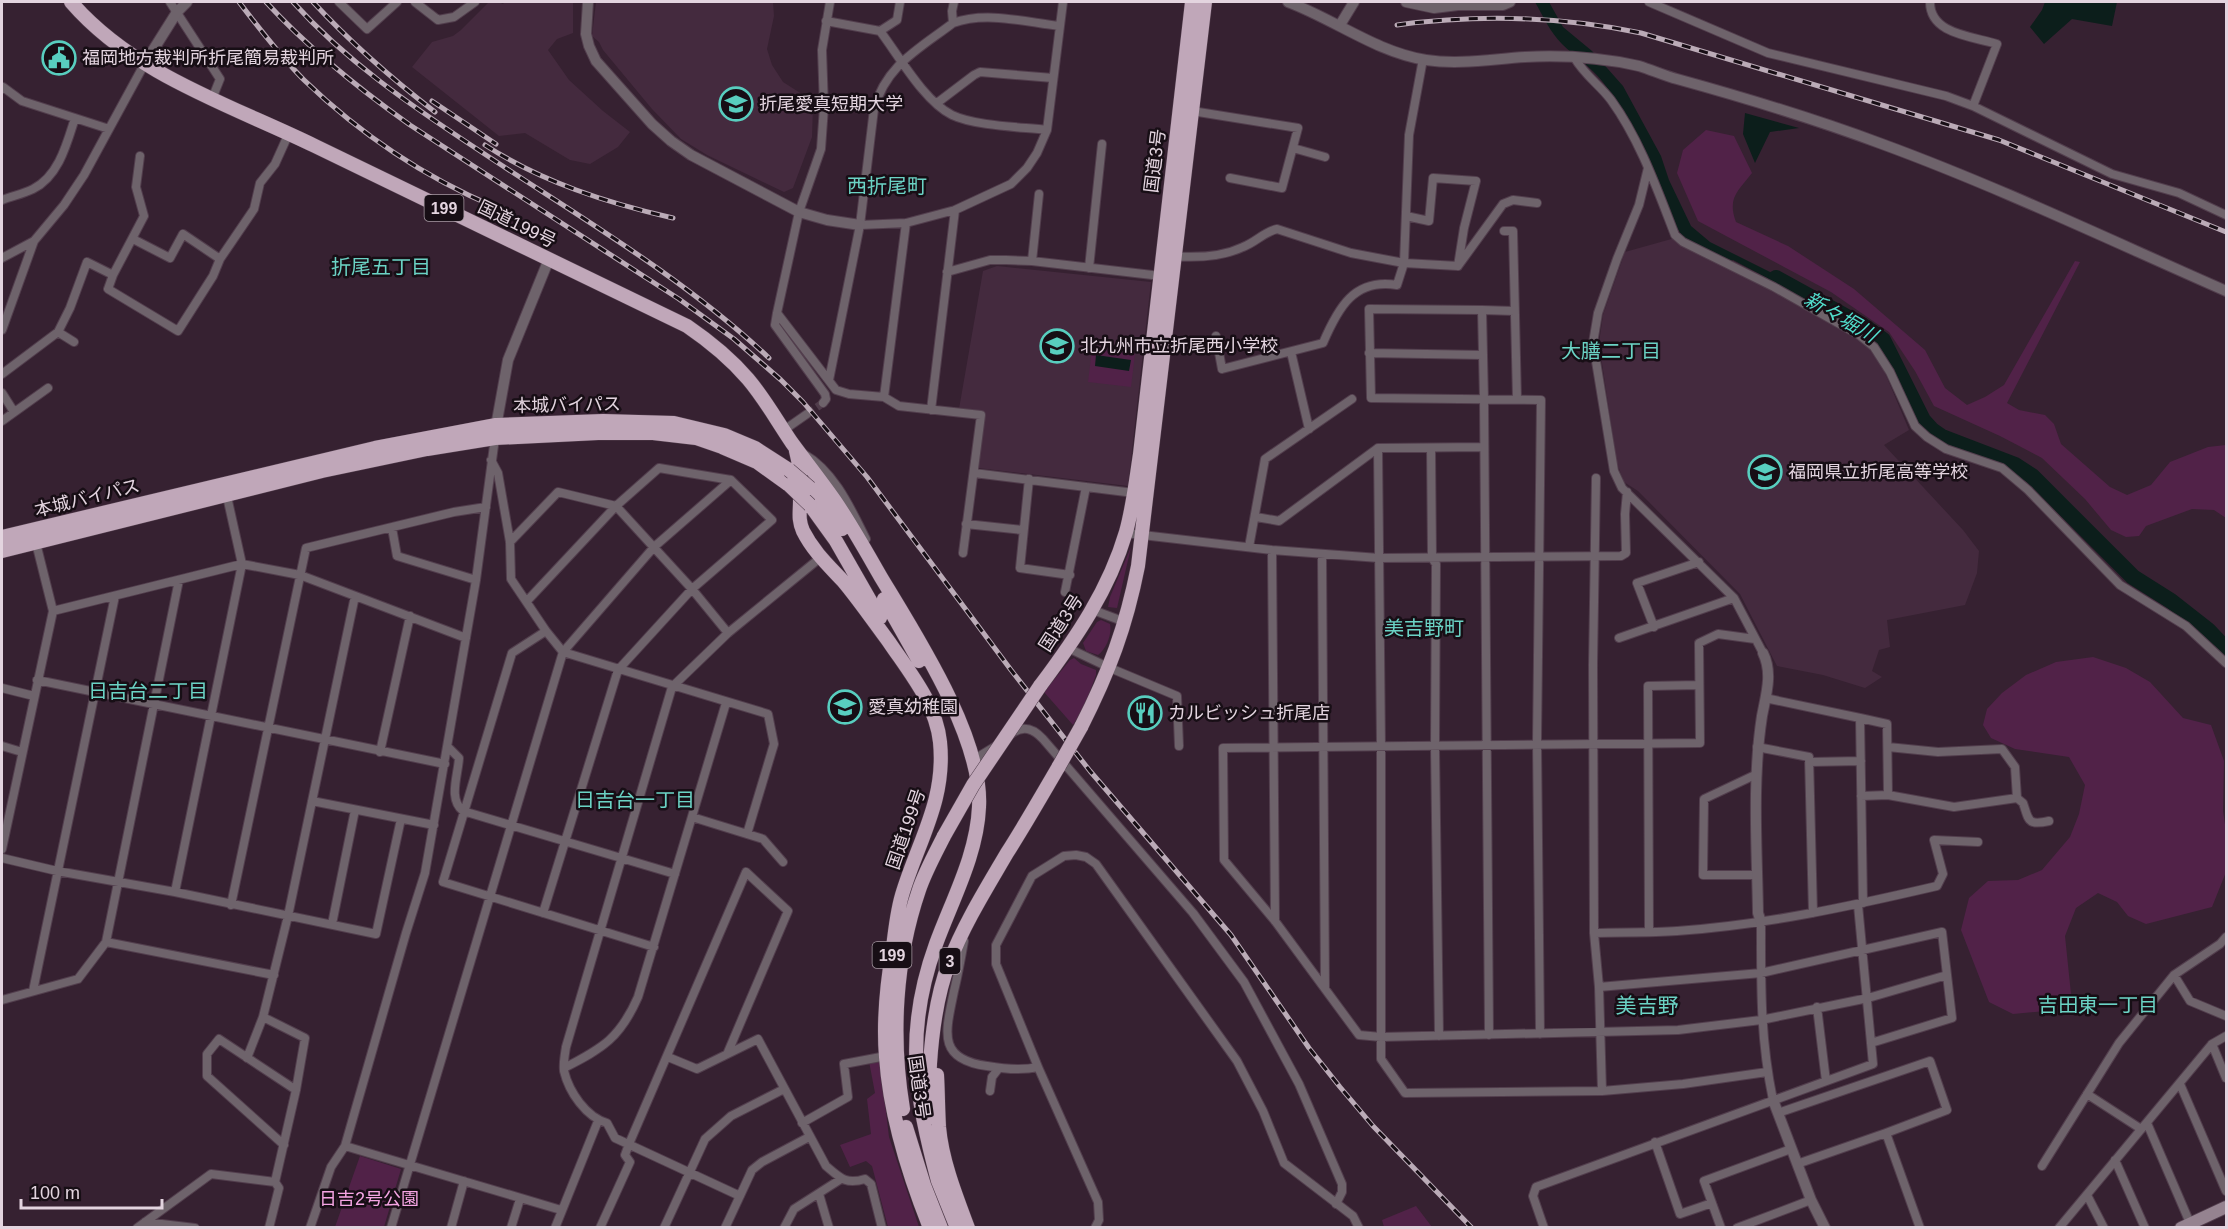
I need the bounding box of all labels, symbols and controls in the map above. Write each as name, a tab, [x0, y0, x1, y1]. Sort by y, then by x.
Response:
public building icon: 福岡地方裁判所折尾簡易裁判所	[41, 40, 77, 76]
place label: 福岡地方裁判所折尾簡易裁判所	[82, 48, 334, 68]
school or university icon: 折尾愛真短期大学	[718, 86, 754, 122]
place label: 折尾愛真短期大学	[759, 94, 903, 114]
street label: 国道3号	[1141, 128, 1169, 194]
district label: 西折尾町	[847, 175, 927, 197]
road number: 199	[424, 195, 464, 221]
street label: 国道199号	[475, 197, 559, 251]
district label: 折尾五丁目	[331, 256, 431, 278]
water label: 新々堀川	[1801, 287, 1883, 348]
school or university icon: 北九州市立折尾西小学校	[1039, 328, 1075, 364]
place label: 北九州市立折尾西小学校	[1080, 336, 1278, 356]
district label: 大膳二丁目	[1561, 340, 1661, 362]
street label: 本城バイパス	[513, 394, 621, 416]
school or university icon: 福岡県立折尾高等学校	[1747, 454, 1783, 490]
place label: 福岡県立折尾高等学校	[1788, 462, 1968, 482]
street label: 本城バイパス	[32, 475, 142, 521]
street label: 国道3号	[1035, 591, 1087, 655]
district label: 美吉野町	[1384, 617, 1464, 639]
district label: 日吉台二丁目	[88, 680, 208, 702]
school or university icon: 愛真幼稚園	[827, 689, 863, 725]
restaurant icon: カルビッシュ折尾店	[1127, 695, 1163, 731]
place label: 愛真幼稚園	[868, 697, 958, 717]
place label: カルビッシュ折尾店	[1168, 703, 1330, 723]
street label: 国道199号	[883, 786, 929, 872]
district label: 日吉台一丁目	[575, 789, 695, 811]
road number: 199	[872, 942, 912, 968]
road number: 3	[940, 948, 960, 974]
district label: 美吉野	[1616, 994, 1679, 1017]
district label: 吉田東一丁目	[2038, 994, 2158, 1016]
street label: 国道3号	[905, 1054, 933, 1120]
scale bar	[21, 1172, 162, 1210]
text: 100 m	[30, 1183, 80, 1203]
park label: 日吉2号公園	[319, 1189, 419, 1209]

